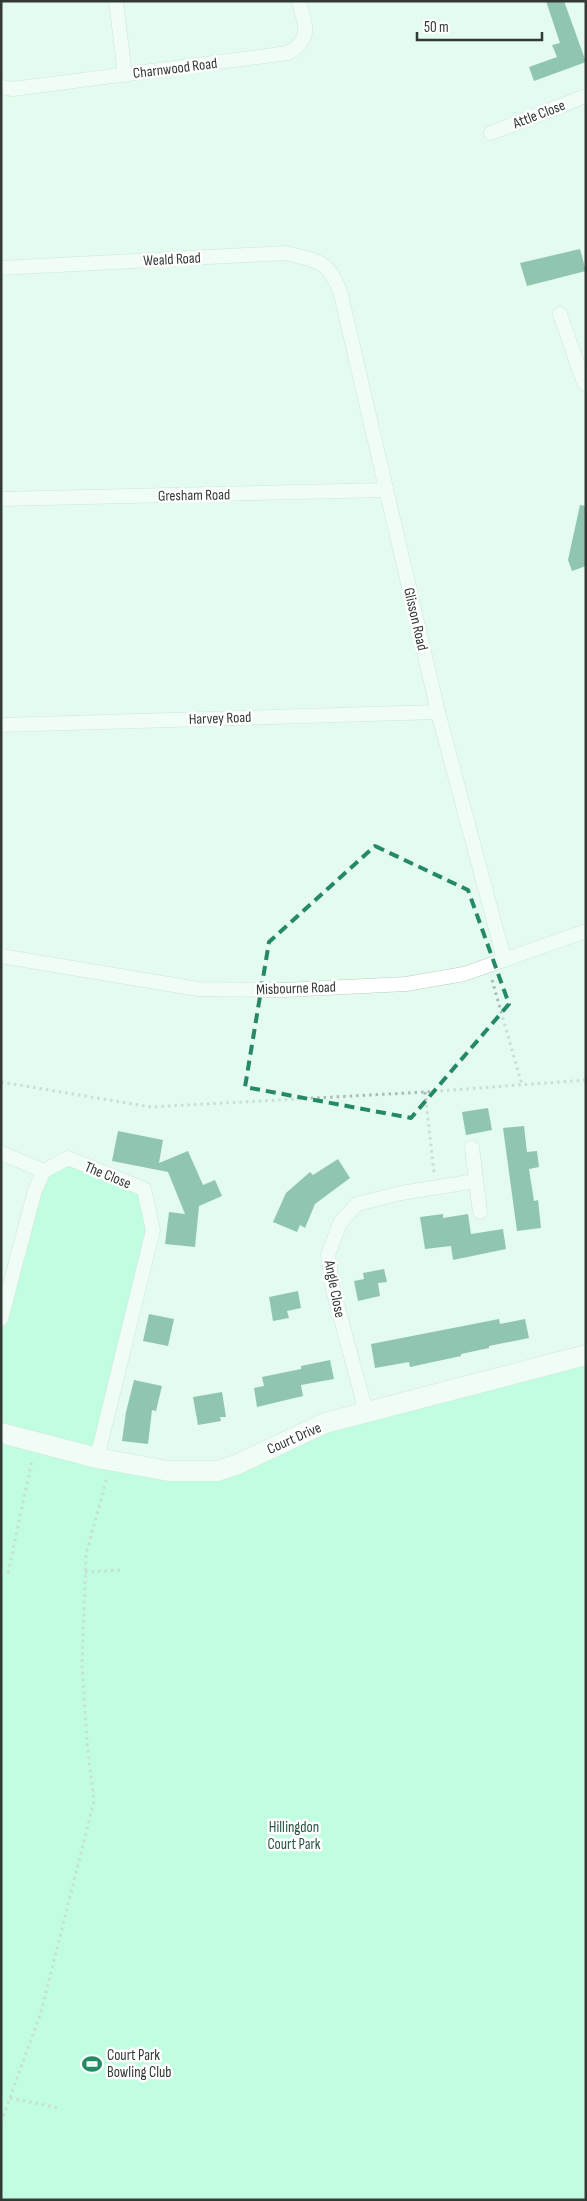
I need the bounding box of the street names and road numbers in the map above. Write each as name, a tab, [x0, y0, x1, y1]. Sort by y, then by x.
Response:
street label: Charnwood Road	[132, 54, 218, 83]
street label: Attle Close	[509, 96, 568, 133]
street label: Weald Road	[143, 249, 201, 270]
street label: Gresham Road	[158, 485, 230, 506]
street label: Glisson Road	[399, 586, 432, 652]
street label: Harvey Road	[188, 708, 252, 729]
street label: Misbourne Road	[256, 978, 336, 999]
street label: The Close	[82, 1158, 134, 1193]
street label: Angle Close	[319, 1258, 349, 1319]
street label: Court Drive	[264, 1418, 324, 1459]

